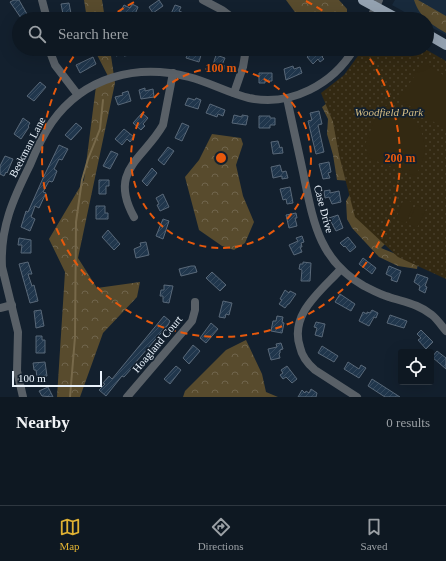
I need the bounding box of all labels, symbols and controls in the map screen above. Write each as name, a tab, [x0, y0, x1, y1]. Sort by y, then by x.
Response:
search box	[12, 12, 434, 56]
icon: search	[26, 23, 48, 45]
text: Search here	[58, 26, 128, 42]
text: 100 m	[206, 61, 237, 75]
park label: Woodfield Park	[355, 106, 424, 118]
street label: Beekman Lane	[7, 115, 47, 179]
centre of rings	[214, 151, 228, 165]
text: 200 m	[385, 151, 416, 165]
street label: Case Drive	[312, 184, 336, 234]
street label: Hoagland Court	[130, 313, 184, 375]
map controls	[398, 349, 434, 385]
button: locate	[398, 349, 434, 385]
scale bar	[12, 369, 102, 388]
text: 100 m	[18, 372, 46, 384]
text: Nearby	[16, 413, 70, 432]
text: 0 results	[386, 415, 430, 430]
tab: Map	[59, 516, 81, 552]
tab: Directions	[198, 516, 243, 552]
tab: Saved	[361, 516, 387, 552]

